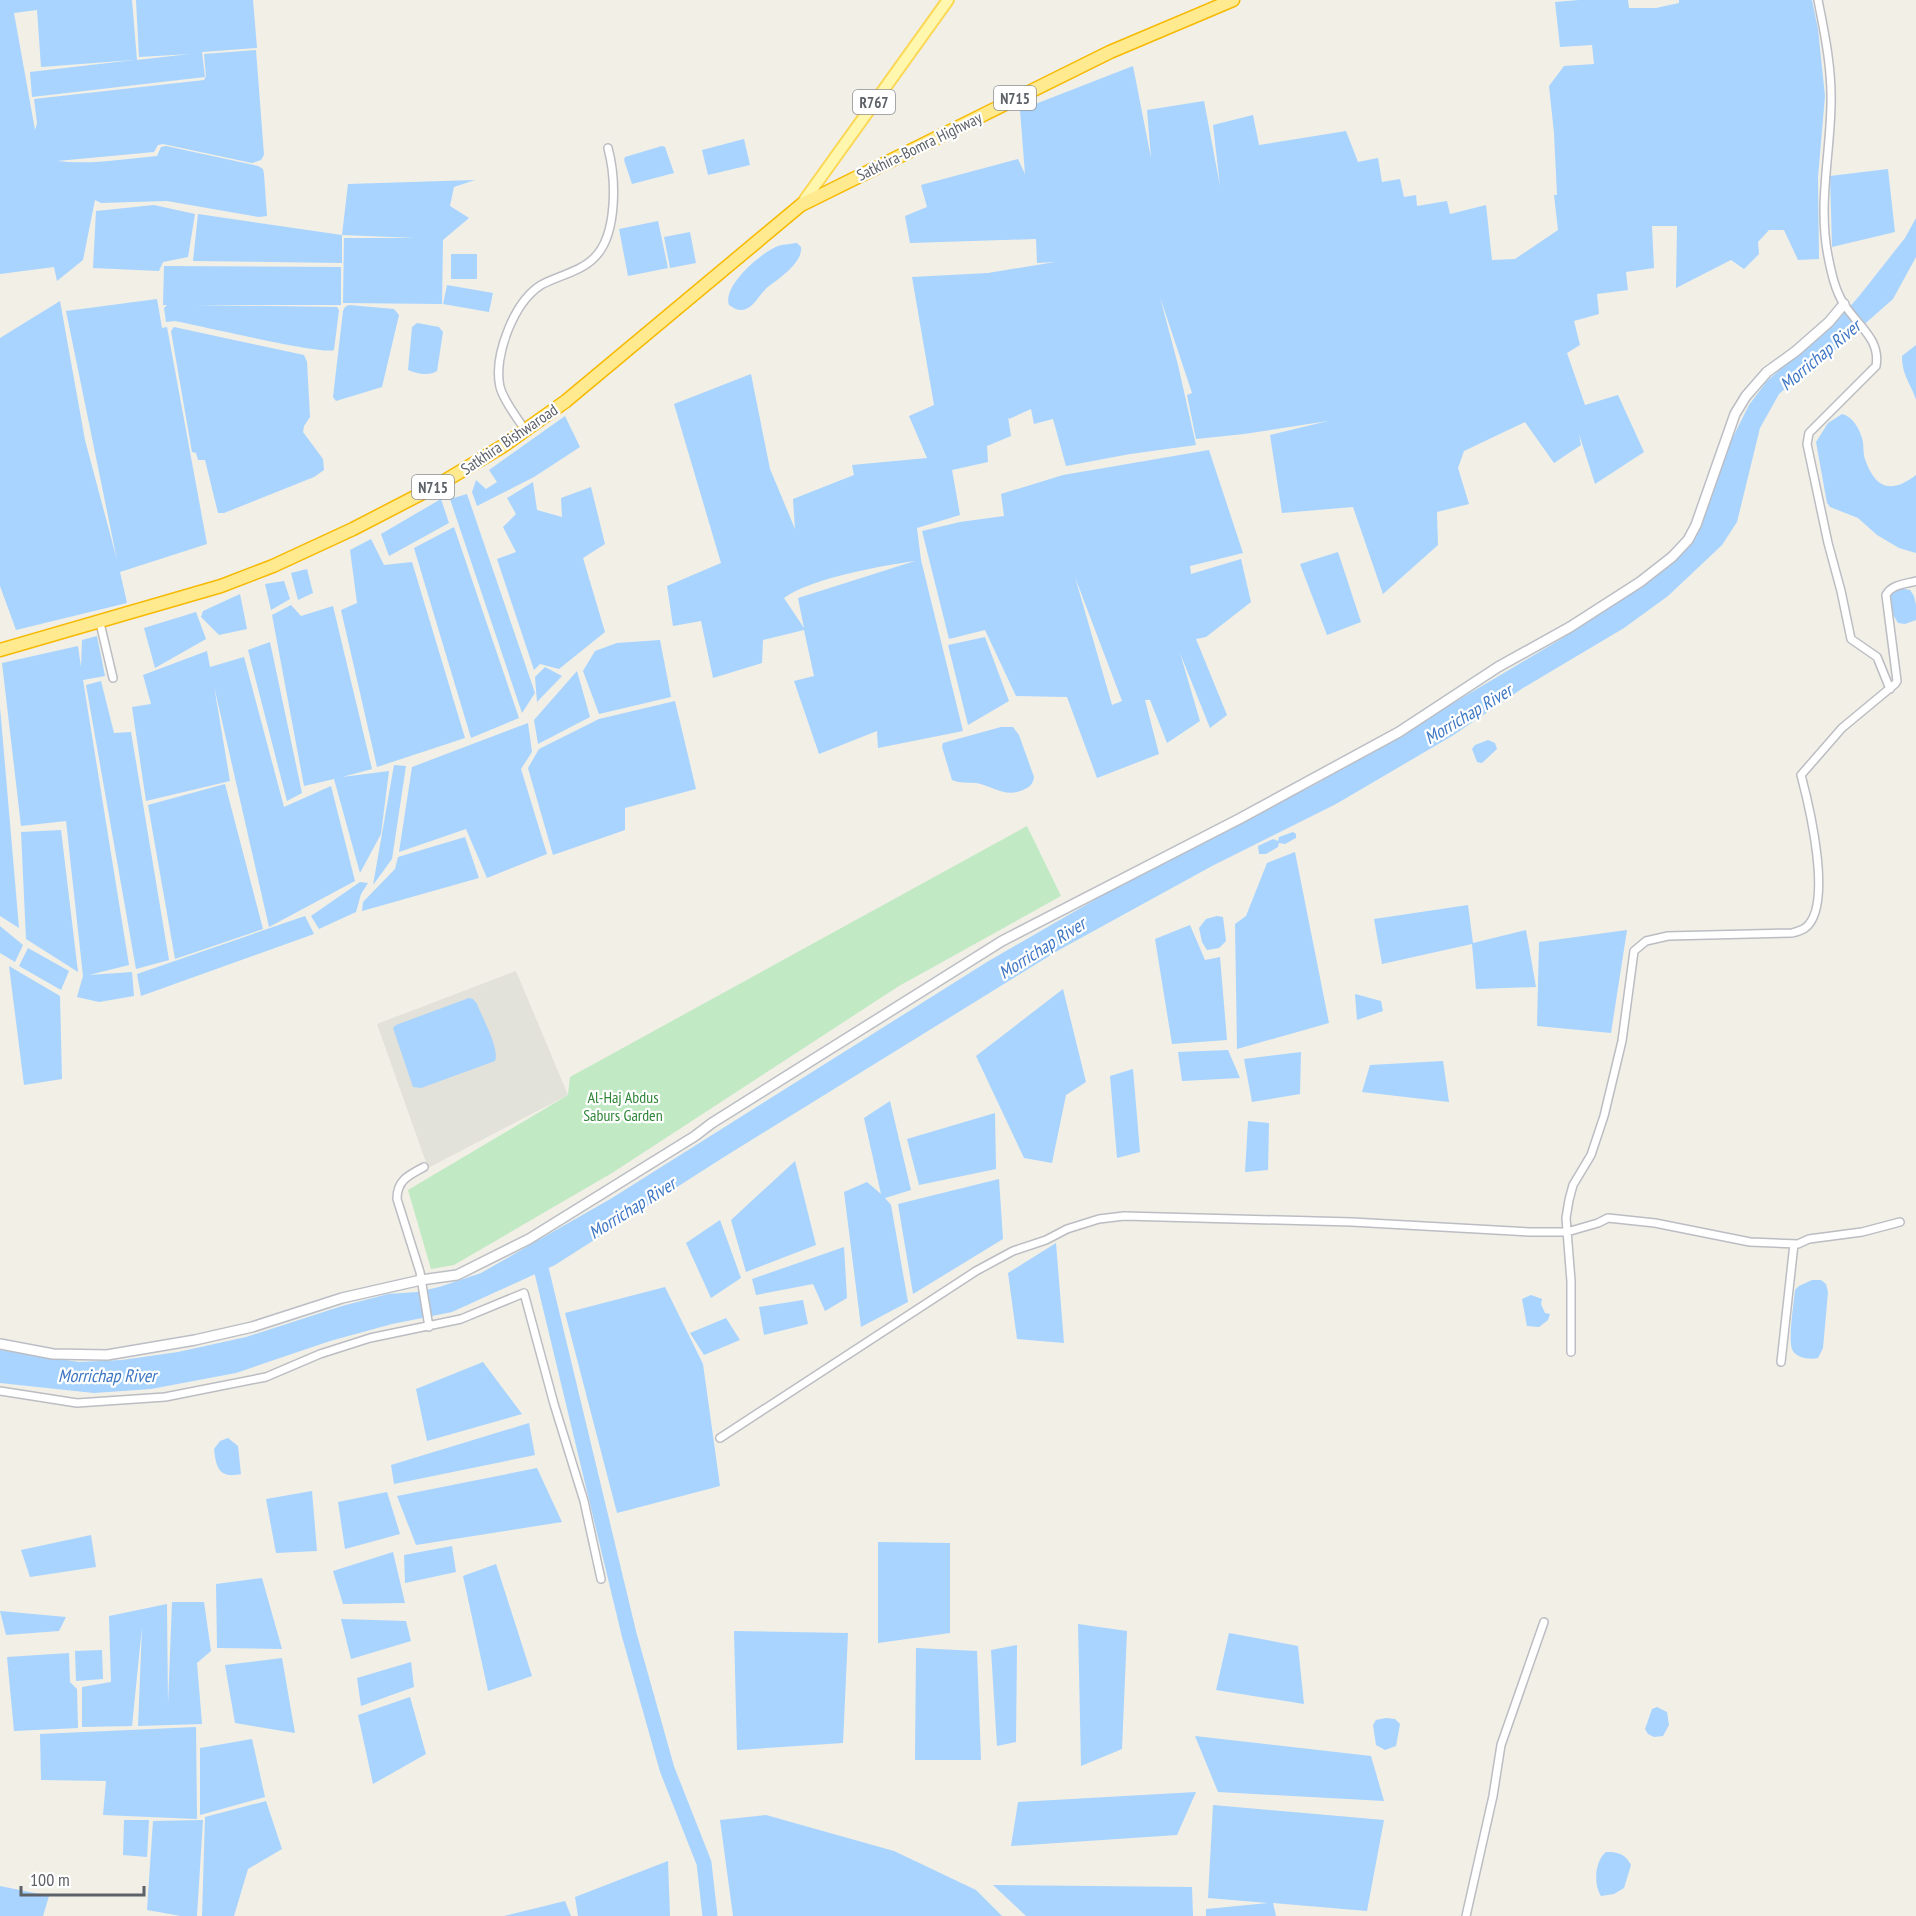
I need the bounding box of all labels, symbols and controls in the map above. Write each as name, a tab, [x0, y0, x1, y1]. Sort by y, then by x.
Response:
road number: N715	[994, 86, 1036, 110]
road number: R767	[853, 90, 895, 114]
street label: Satkhira-Bomra Highway	[853, 107, 985, 185]
water label: Morrichap River	[1775, 313, 1867, 395]
street label: Satkhira Bishwaroad	[457, 399, 561, 479]
road number: N715	[412, 475, 454, 499]
water label: Morrichap River	[1420, 677, 1519, 749]
water label: Morrichap River	[994, 911, 1092, 984]
park label: Al-Haj Abdus Saburs Garden	[583, 1087, 663, 1125]
water label: Morrichap River	[584, 1171, 682, 1244]
water label: Morrichap River	[58, 1364, 159, 1387]
scale bar	[21, 1859, 144, 1897]
text: 100 m	[30, 1868, 70, 1891]

